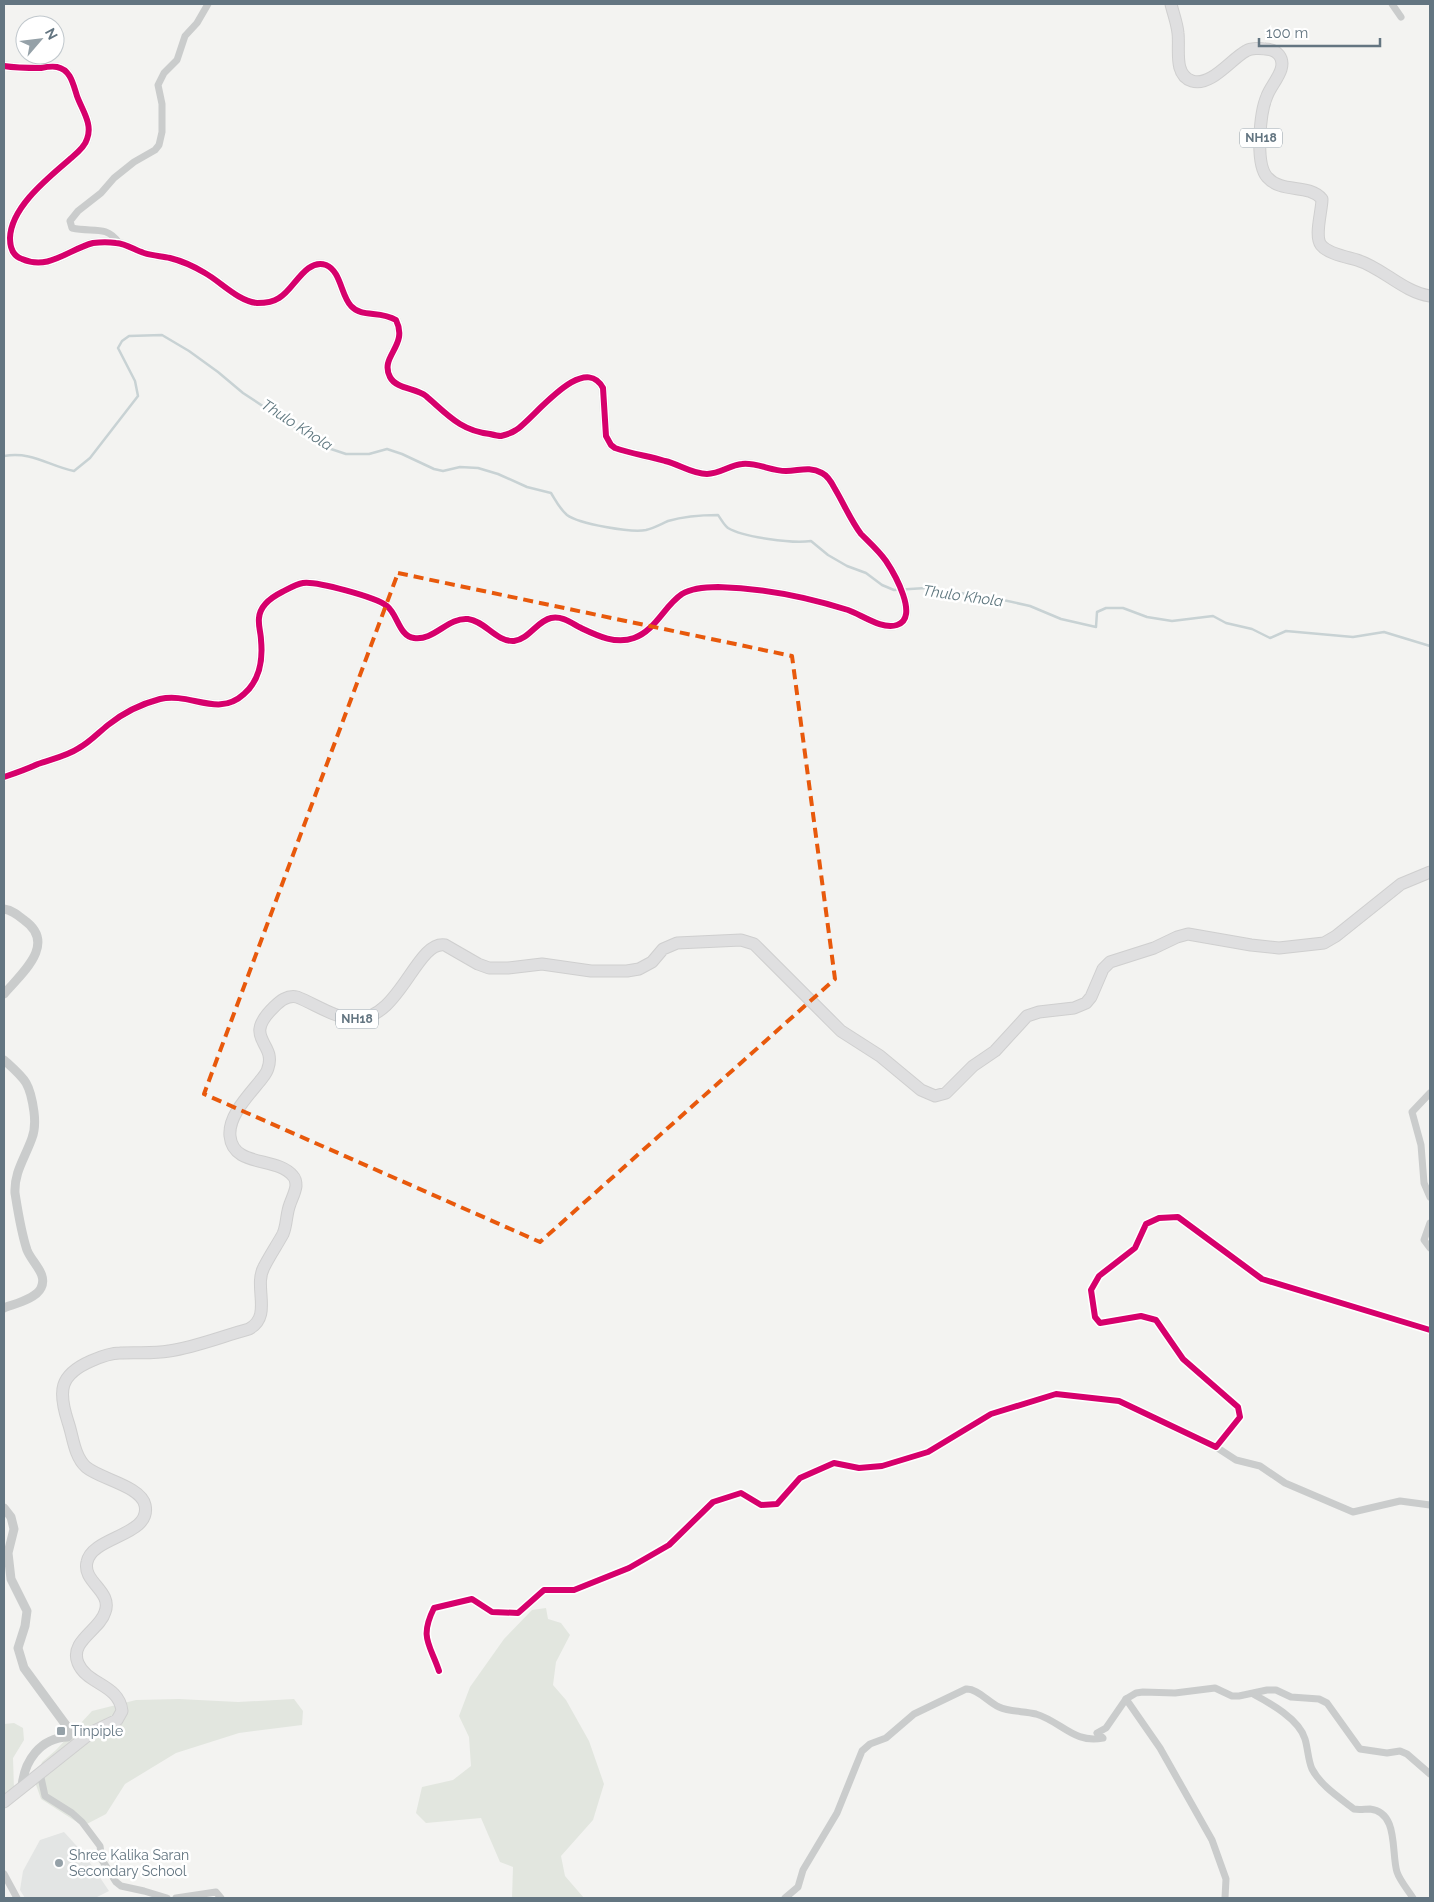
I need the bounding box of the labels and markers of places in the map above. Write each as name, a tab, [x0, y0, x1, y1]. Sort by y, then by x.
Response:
place label: Tinpiple	[71, 1723, 123, 1739]
marker: Tinpiple	[55, 1725, 67, 1737]
place label: Shree Kalika Saran Secondary School	[69, 1847, 189, 1879]
marker: Shree Kalika Saran Secondary School	[53, 1857, 65, 1869]

